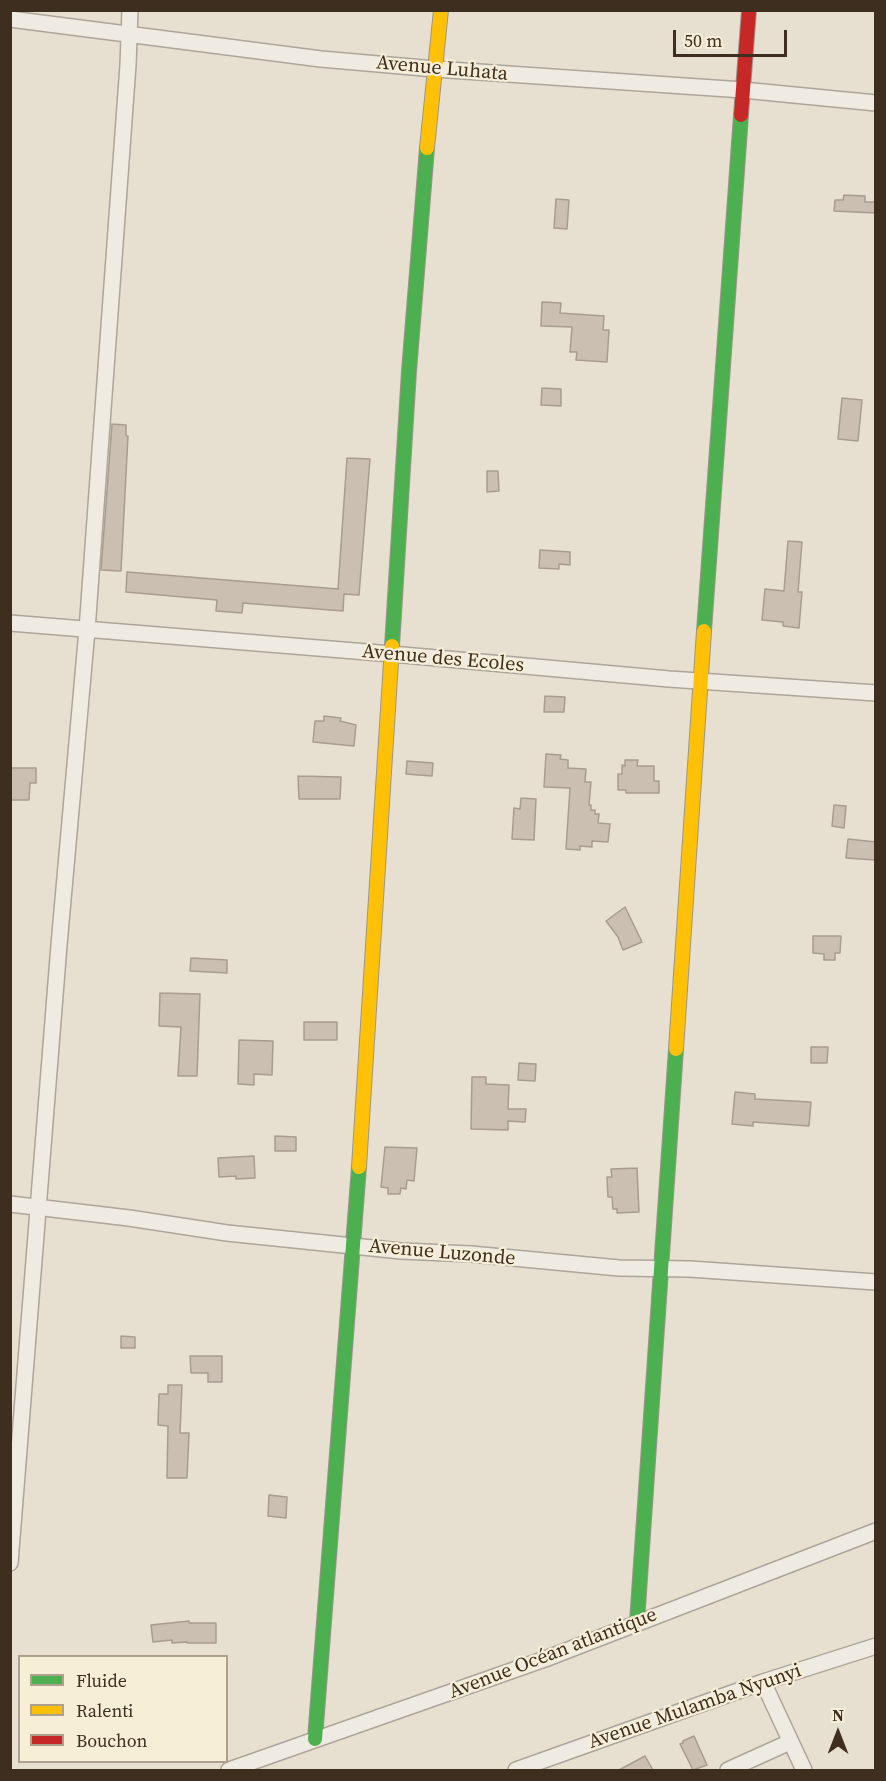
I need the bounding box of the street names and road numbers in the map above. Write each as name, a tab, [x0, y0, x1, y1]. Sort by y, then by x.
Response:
street label: Avenue Luhata	[375, 51, 509, 87]
street label: Avenue des Ecoles	[361, 640, 525, 678]
street label: Avenue Luzonde	[368, 1235, 516, 1271]
street label: Avenue Océan atlantique	[446, 1603, 660, 1705]
street label: Avenue Mulamba Nyunyi	[585, 1659, 805, 1755]

